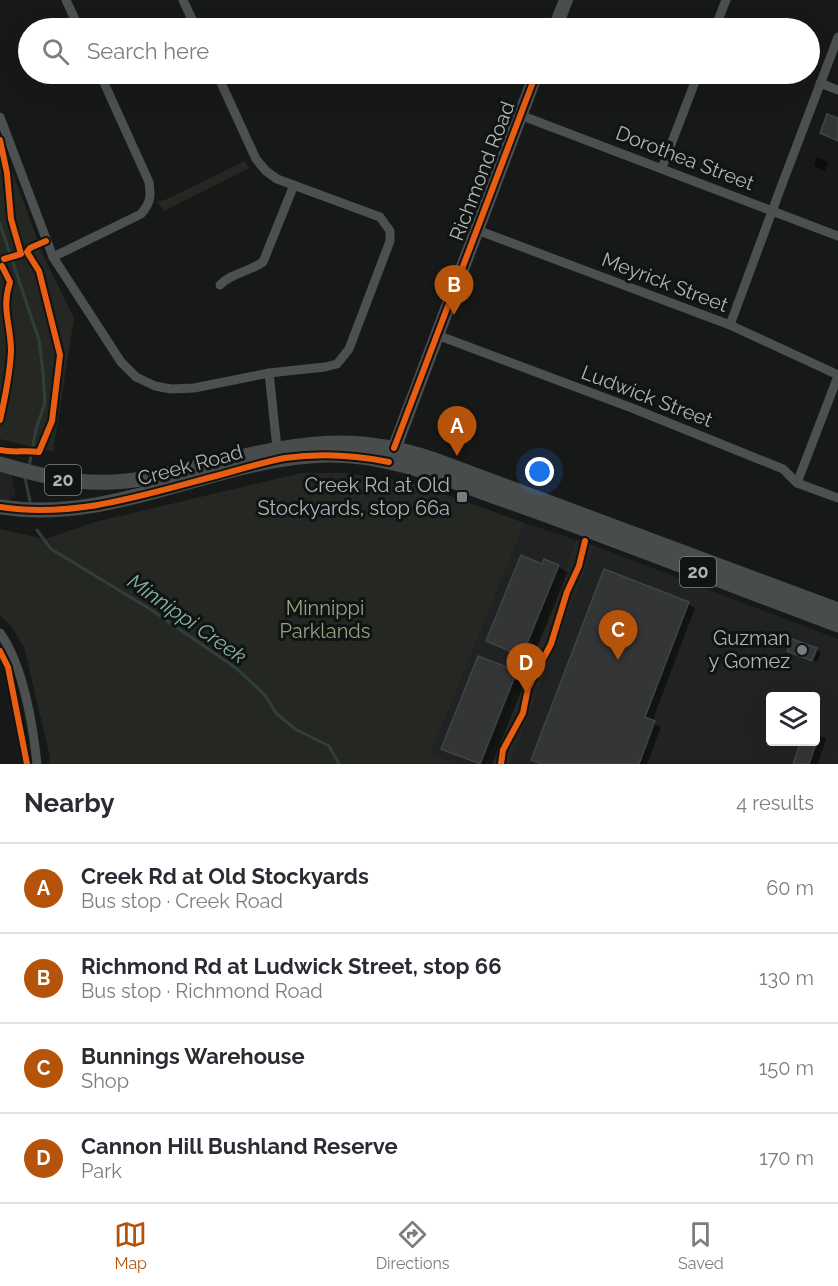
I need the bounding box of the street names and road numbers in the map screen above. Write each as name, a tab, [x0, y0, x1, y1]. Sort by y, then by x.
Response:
street label: Richmond Road	[444, 98, 520, 244]
street label: Dorothea Street	[612, 121, 758, 196]
street label: Meyrick Street	[599, 247, 732, 317]
street label: Ludwick Street	[578, 360, 716, 432]
street label: Creek Road	[135, 439, 245, 491]
road number: 20	[45, 465, 81, 495]
road number: 20	[680, 557, 716, 587]

